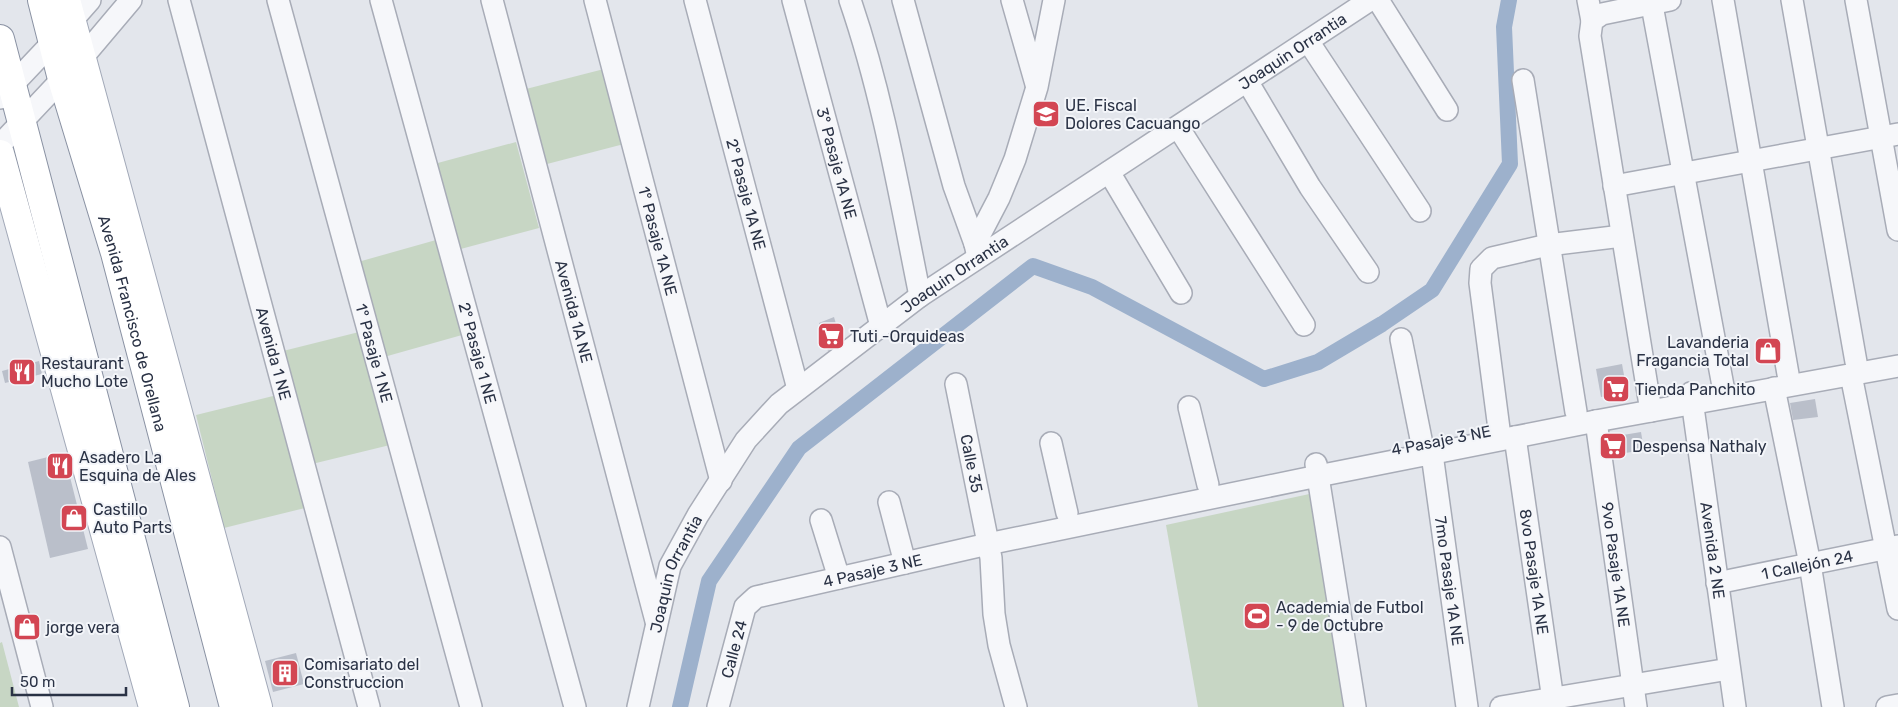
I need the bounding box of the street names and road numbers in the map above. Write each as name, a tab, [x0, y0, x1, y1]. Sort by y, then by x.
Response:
street label: Joaquin Orrantia	[1235, 9, 1350, 94]
street label: 3° Pasaje 1A NE	[812, 105, 861, 221]
street label: 2° Pasaje 1A NE	[722, 137, 770, 252]
street label: 1° Pasaje 1A NE	[634, 184, 681, 298]
street label: Avenida Francisco de Orellana	[94, 213, 170, 434]
street label: Joaquin Orrantia	[897, 232, 1012, 317]
street label: Avenida 1A NE	[551, 258, 596, 365]
street label: 2° Pasaje 1 NE	[454, 300, 500, 406]
street label: 1° Pasaje 1 NE	[351, 302, 396, 405]
street label: Avenida 1 NE	[252, 305, 295, 402]
street label: 4 Pasaje 3 NE	[1390, 422, 1493, 459]
street label: Calle 35	[956, 433, 987, 494]
street label: 9vo Pasaje 1A NE	[1597, 501, 1634, 628]
street label: Avenida 2 NE	[1696, 501, 1729, 600]
street label: 8vo Pasaje 1A NE	[1515, 508, 1552, 636]
street label: Joaquin Orrantia	[646, 512, 706, 635]
street label: 7mo Pasaje 1A NE	[1431, 515, 1467, 647]
street label: 1 Callejón 24	[1760, 546, 1855, 584]
street label: 4 Pasaje 3 NE	[821, 550, 924, 591]
street label: Calle 24	[717, 618, 751, 680]

